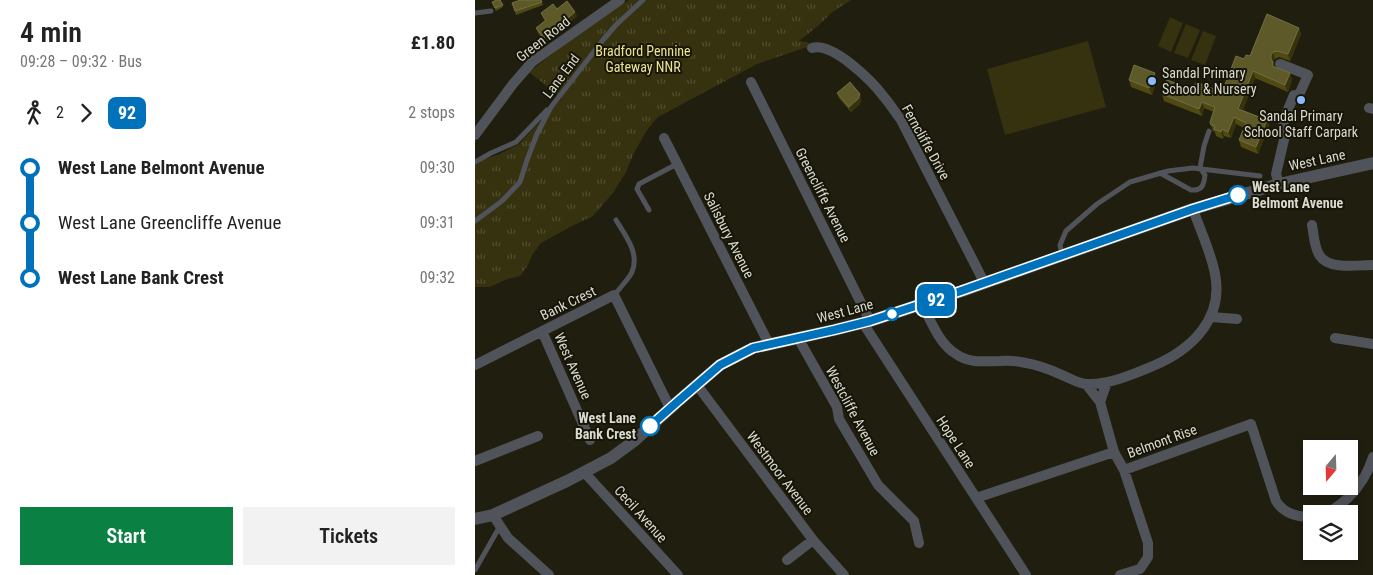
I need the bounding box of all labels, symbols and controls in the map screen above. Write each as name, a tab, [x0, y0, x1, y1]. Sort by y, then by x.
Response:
street label: Green Road	[513, 13, 573, 65]
text: 4 min	[20, 16, 82, 49]
text: £1.80	[411, 31, 455, 54]
park label: Bradford Pennine Gateway NNR	[595, 43, 691, 75]
street label: Lane End	[539, 51, 583, 101]
text: 09:28 – 09:32 · Bus	[20, 52, 142, 71]
place label: Sandal Primary School & Nursery	[1162, 65, 1257, 97]
marker: Sandal Primary School & Nursery	[1146, 75, 1158, 87]
marker: Sandal Primary School Staff Carpark	[1295, 94, 1307, 106]
icon: walk	[20, 99, 48, 127]
icon: forward	[72, 99, 100, 127]
text: 92	[118, 102, 136, 123]
street label: Ferncliffe Drive	[899, 102, 953, 183]
text: 2	[56, 103, 64, 122]
text: 2 stops	[408, 103, 455, 122]
place label: Sandal Primary School Staff Carpark	[1244, 108, 1359, 140]
street label: Greencliffe Avenue	[792, 145, 854, 245]
street label: West Lane	[1287, 146, 1347, 174]
text: West Lane Belmont Avenue	[58, 156, 265, 179]
text: 09:30	[420, 158, 455, 177]
place label: West Lane Belmont Avenue	[1252, 179, 1344, 211]
marker: West Lane Belmont Avenue	[1228, 185, 1248, 205]
street label: Salisbury Avenue	[700, 189, 758, 281]
text: West Lane Greencliffe Avenue	[58, 211, 281, 234]
text: 09:31	[420, 213, 455, 232]
text: West Lane Bank Crest	[58, 266, 224, 289]
text: 09:32	[420, 268, 455, 287]
street label: Bank Crest	[538, 283, 598, 323]
line badge: 92	[913, 284, 959, 316]
text: 92	[927, 289, 945, 310]
street label: West Lane	[815, 296, 875, 326]
unlabelled marker	[885, 307, 899, 321]
street label: West Avenue	[551, 330, 595, 402]
street label: Westcliffe Avenue	[823, 363, 884, 459]
place label: West Lane Bank Crest	[575, 410, 636, 442]
street label: Hope Lane	[933, 413, 979, 472]
marker: West Lane Bank Crest	[640, 416, 660, 436]
street label: Belmont Rise	[1125, 421, 1199, 461]
street label: Westmoor Avenue	[744, 428, 817, 518]
north arrow	[1303, 440, 1357, 495]
map controls	[1303, 440, 1358, 560]
street label: Cecil Avenue	[611, 482, 671, 546]
button: layers	[1303, 505, 1358, 560]
button: Start	[20, 507, 233, 565]
button: Tickets	[243, 507, 455, 565]

